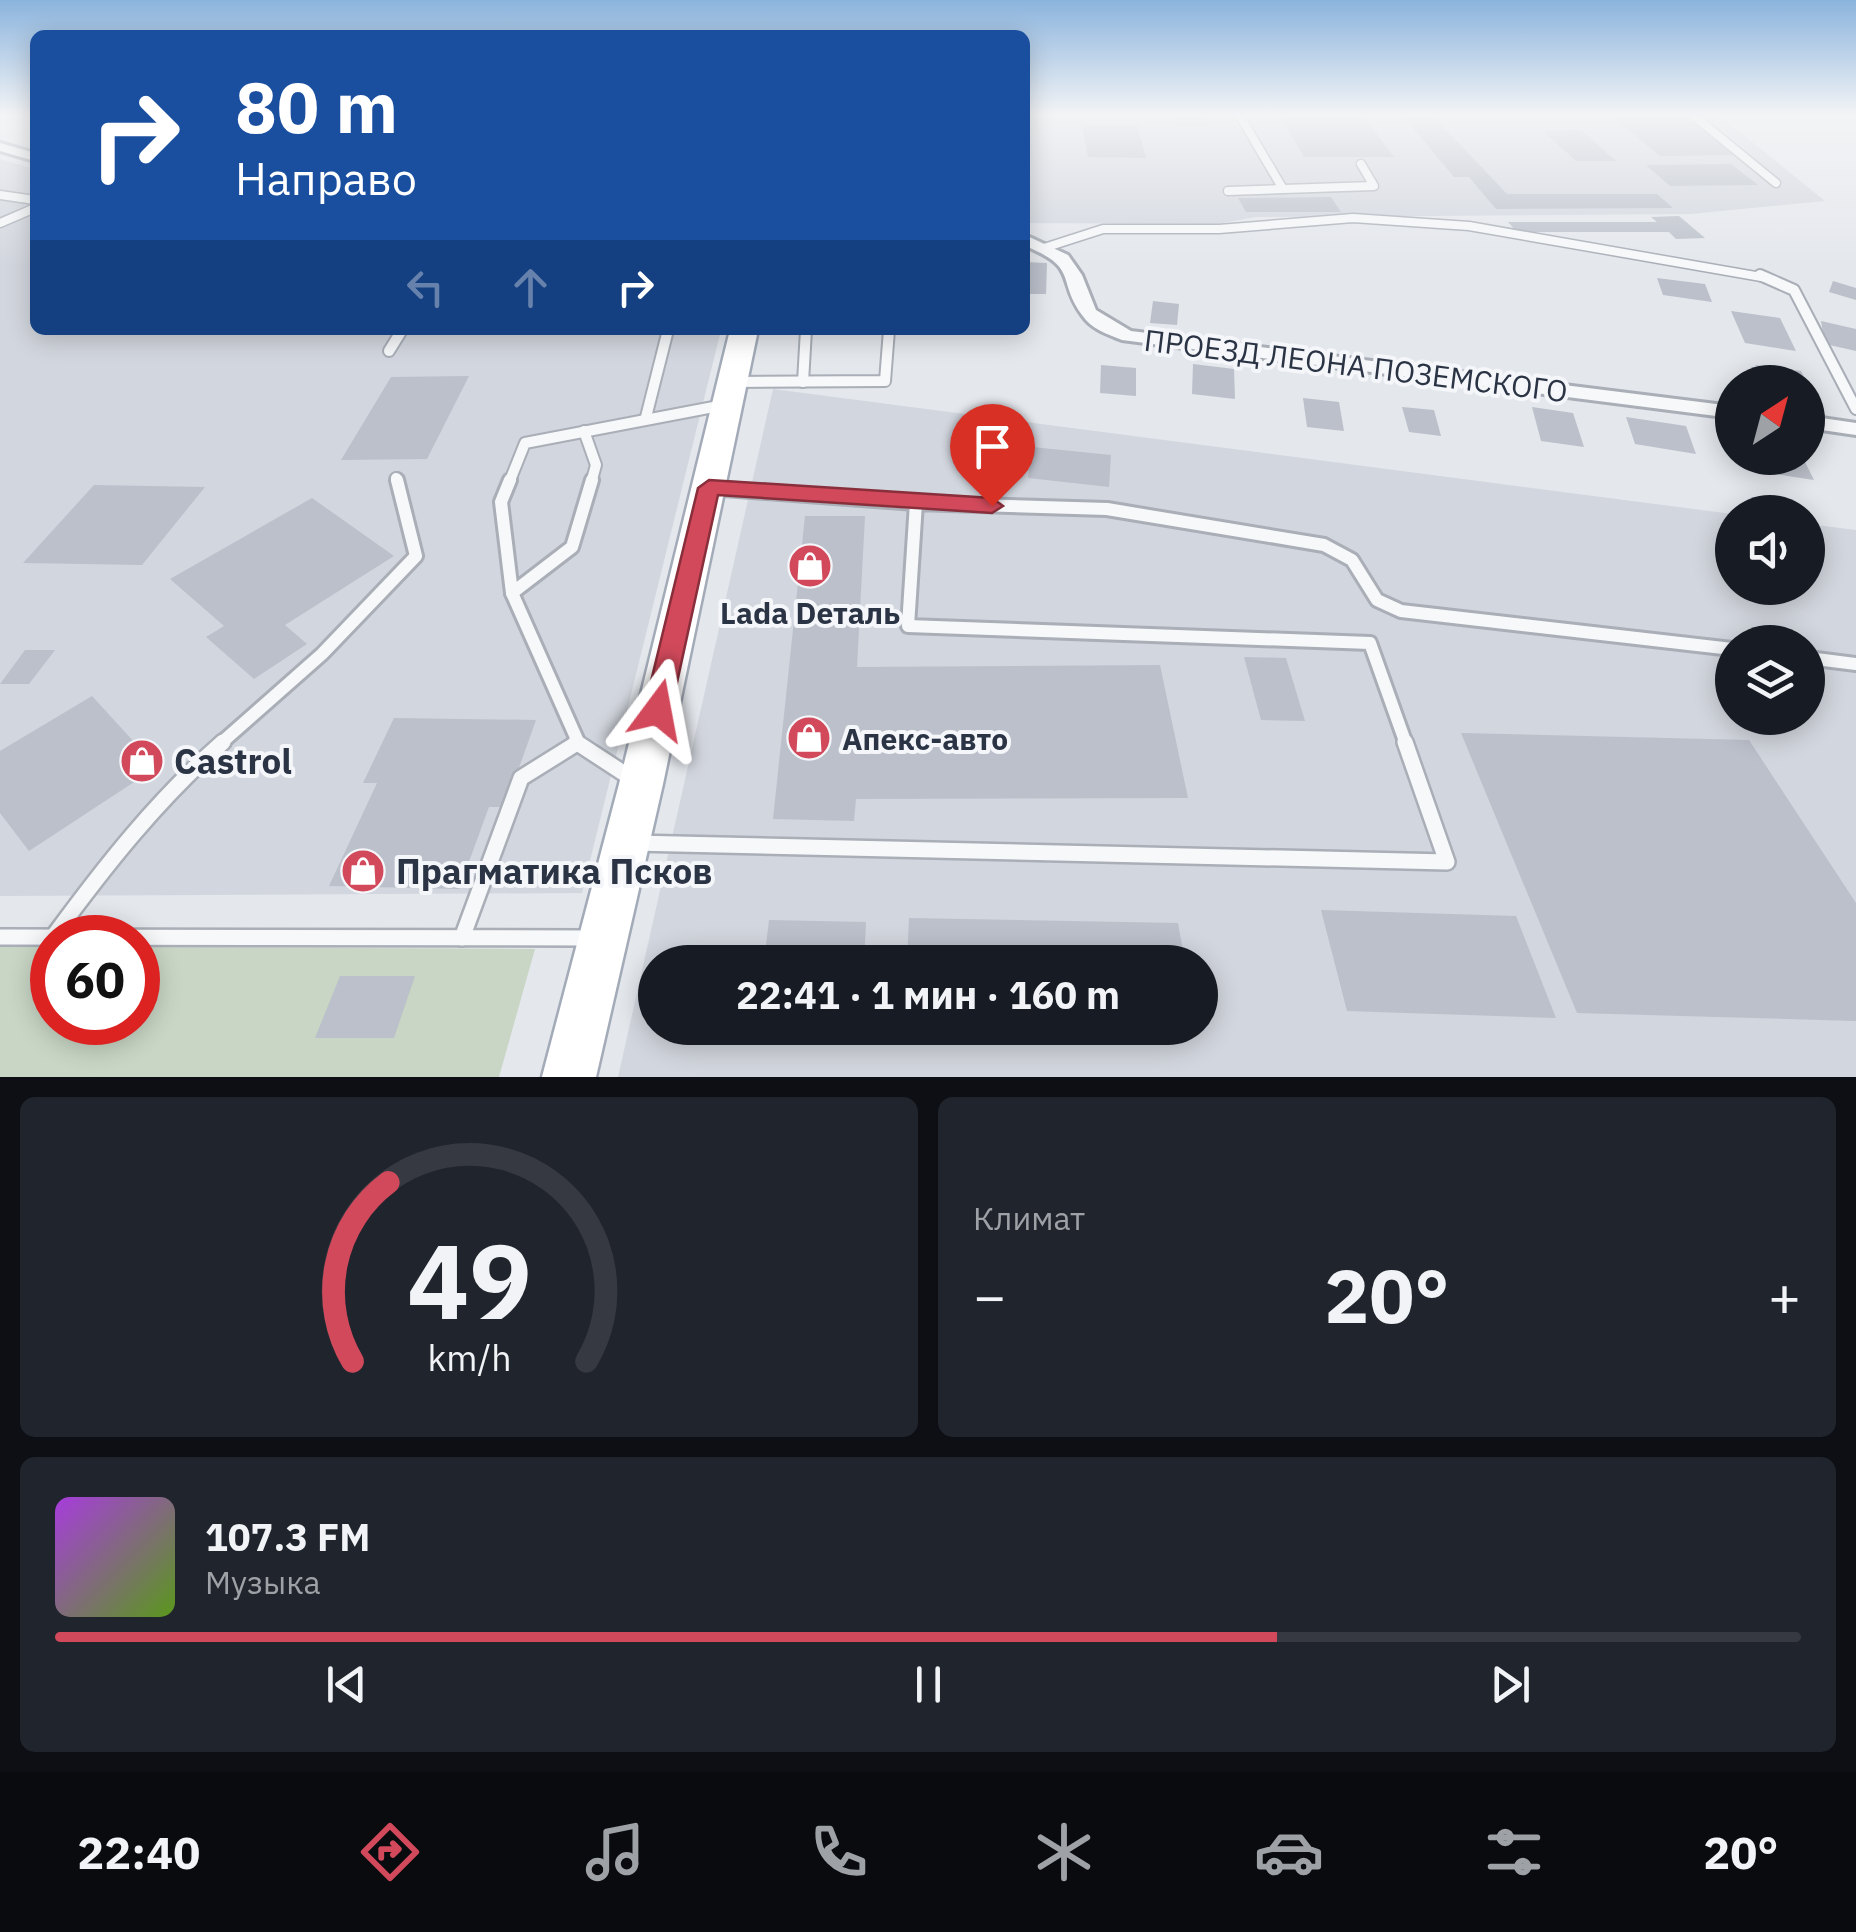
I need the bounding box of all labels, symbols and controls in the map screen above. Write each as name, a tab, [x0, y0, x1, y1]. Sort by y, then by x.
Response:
text: 80 m	[235, 61, 398, 152]
icon: right	[70, 70, 200, 200]
text: Направо	[235, 149, 417, 207]
icon: left	[398, 260, 453, 315]
icon: ahead	[503, 260, 558, 315]
icon: right	[608, 260, 663, 315]
street label: ПРОЕЗД ЛЕОНА ПОЗЕМСКОГО	[1142, 320, 1570, 410]
north arrow	[1715, 365, 1825, 475]
map controls	[1715, 365, 1825, 735]
pin	[950, 404, 1035, 507]
icon: arrive	[965, 419, 1020, 474]
button: sound	[1715, 495, 1825, 605]
shop icon: Lada Dеталь	[787, 543, 833, 589]
place label: Lada Dеталь	[720, 593, 900, 632]
button: layers	[1715, 625, 1825, 735]
position arrow	[606, 658, 710, 762]
shop icon: Апекс-авто	[786, 715, 832, 761]
place label: Апекс-авто	[842, 719, 1008, 758]
shop icon: Castrol	[119, 738, 165, 784]
place label: Castrol	[174, 738, 292, 784]
shop icon: Прагматика Псков	[340, 848, 386, 894]
place label: Прагматика Псков	[396, 848, 712, 894]
speed limit sign: 60	[30, 915, 160, 1045]
text: 22:41 · 1 мин · 160 m	[736, 970, 1120, 1019]
text: Климат	[973, 1197, 1085, 1239]
text: 49	[407, 1212, 531, 1348]
text: 20°	[1324, 1246, 1450, 1344]
text: −	[973, 1260, 1006, 1331]
text: +	[1768, 1260, 1801, 1331]
text: km/h	[427, 1334, 511, 1381]
text: 107.3 FM	[205, 1512, 370, 1561]
text: Музыка	[205, 1561, 321, 1603]
icon: previous	[319, 1657, 374, 1712]
icon: pause	[901, 1657, 956, 1712]
icon: next	[1483, 1657, 1538, 1712]
icon: directions	[355, 1817, 425, 1887]
icon: music	[580, 1817, 650, 1887]
icon: phone	[804, 1817, 874, 1887]
icon: climate	[1029, 1817, 1099, 1887]
icon: car	[1254, 1817, 1324, 1887]
icon: filters	[1479, 1817, 1549, 1887]
text: 22:40	[77, 1823, 200, 1881]
text: 20°	[1703, 1823, 1779, 1881]

